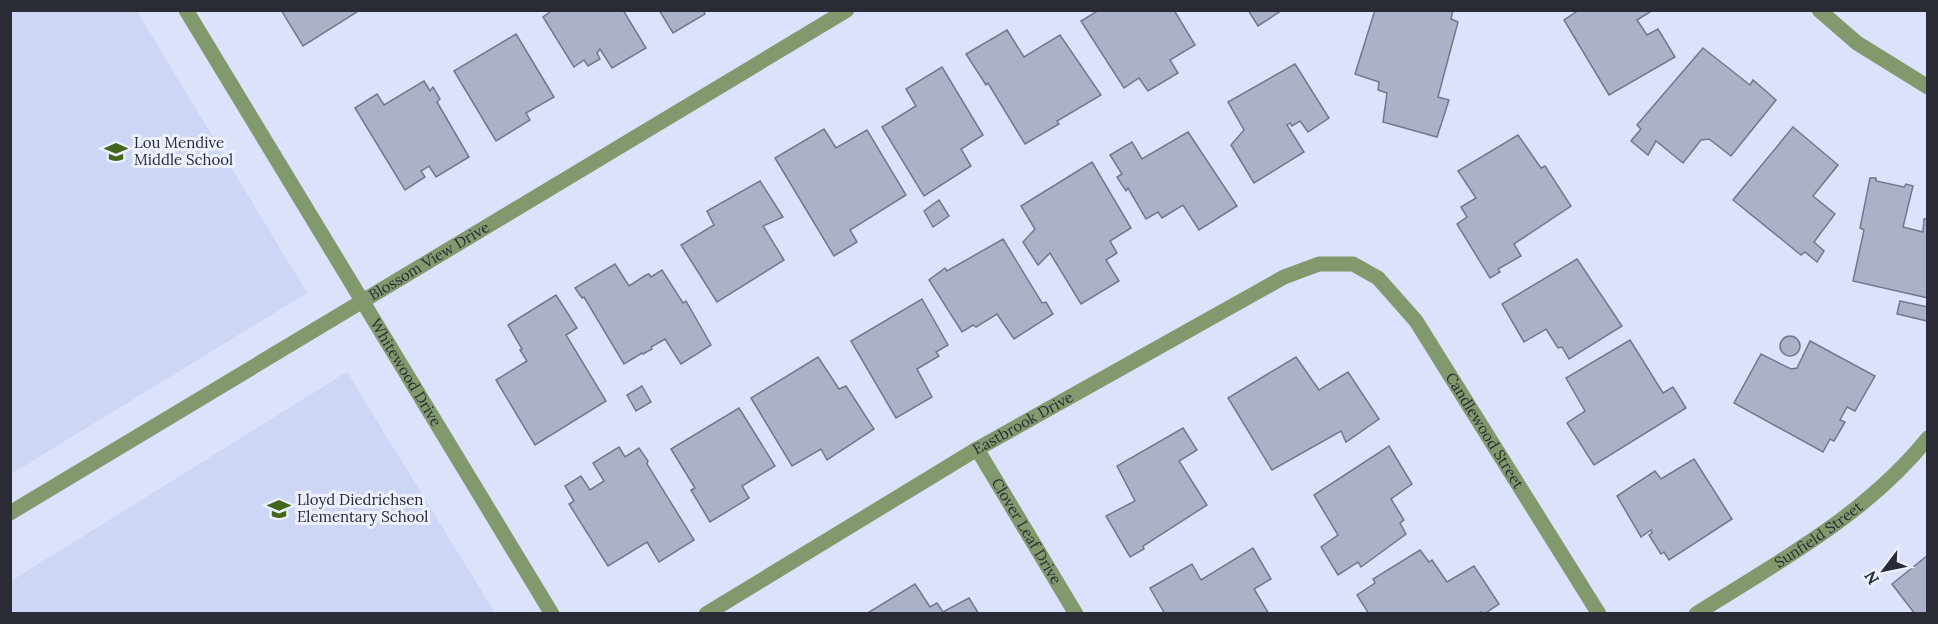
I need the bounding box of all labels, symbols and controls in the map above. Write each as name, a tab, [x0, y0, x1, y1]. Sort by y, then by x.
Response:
place label: Lou Mendive Middle School	[134, 133, 233, 169]
school or university icon: Lou Mendive Middle School	[103, 139, 129, 165]
street label: Blossom View Drive	[365, 217, 493, 304]
street label: Whitewood Drive	[366, 315, 446, 430]
street label: Candlewood Street	[1442, 369, 1528, 492]
street label: Eastbrook Drive	[969, 387, 1076, 458]
street label: Clover Leaf Drive	[988, 474, 1066, 588]
place label: Lloyd Diedrichsen Elementary School	[297, 490, 428, 526]
school or university icon: Lloyd Diedrichsen Elementary School	[266, 496, 292, 522]
street label: Sunfield Street	[1771, 497, 1866, 572]
north arrow	[1854, 540, 1914, 600]
text: N	[1860, 567, 1883, 588]

